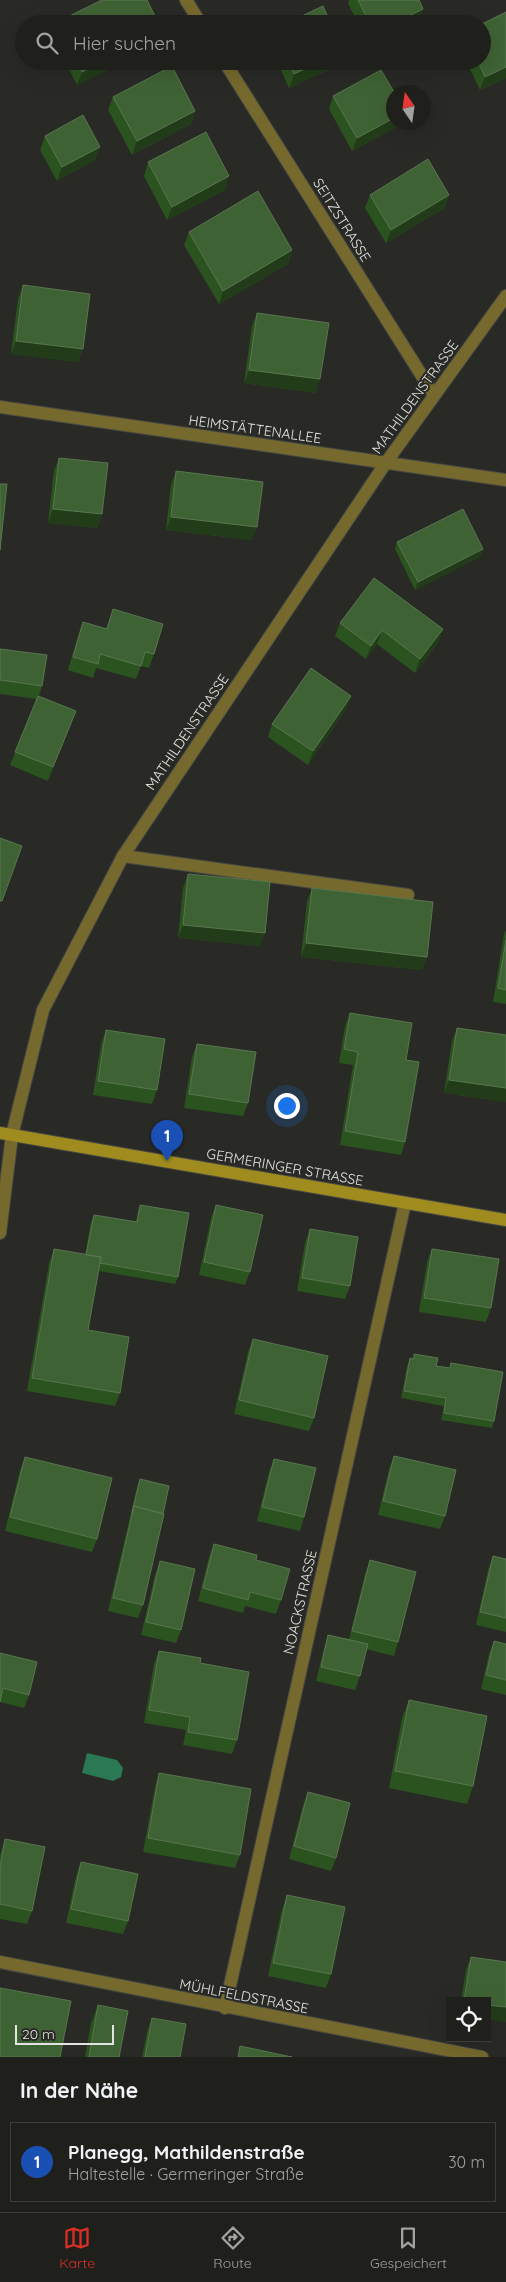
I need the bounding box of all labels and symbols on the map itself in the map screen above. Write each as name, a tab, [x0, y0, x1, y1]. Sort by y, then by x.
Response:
north arrow	[386, 85, 431, 130]
street label: SEITZSTRASSE	[309, 175, 375, 265]
street label: MATHILDENSTRASSE	[368, 337, 462, 457]
street label: HEIMSTÄTTENALLEE	[187, 411, 323, 447]
street label: MATHILDENSTRASSE	[141, 671, 233, 793]
your location	[274, 1093, 300, 1119]
pin: 1	[151, 1120, 183, 1161]
street label: GERMERINGER STRASSE	[205, 1144, 365, 1190]
street label: NOACKSTRASSE	[279, 1548, 321, 1656]
street label: MÜHLFELDSTRASSE	[178, 1975, 310, 2017]
scale bar	[15, 2022, 114, 2045]

